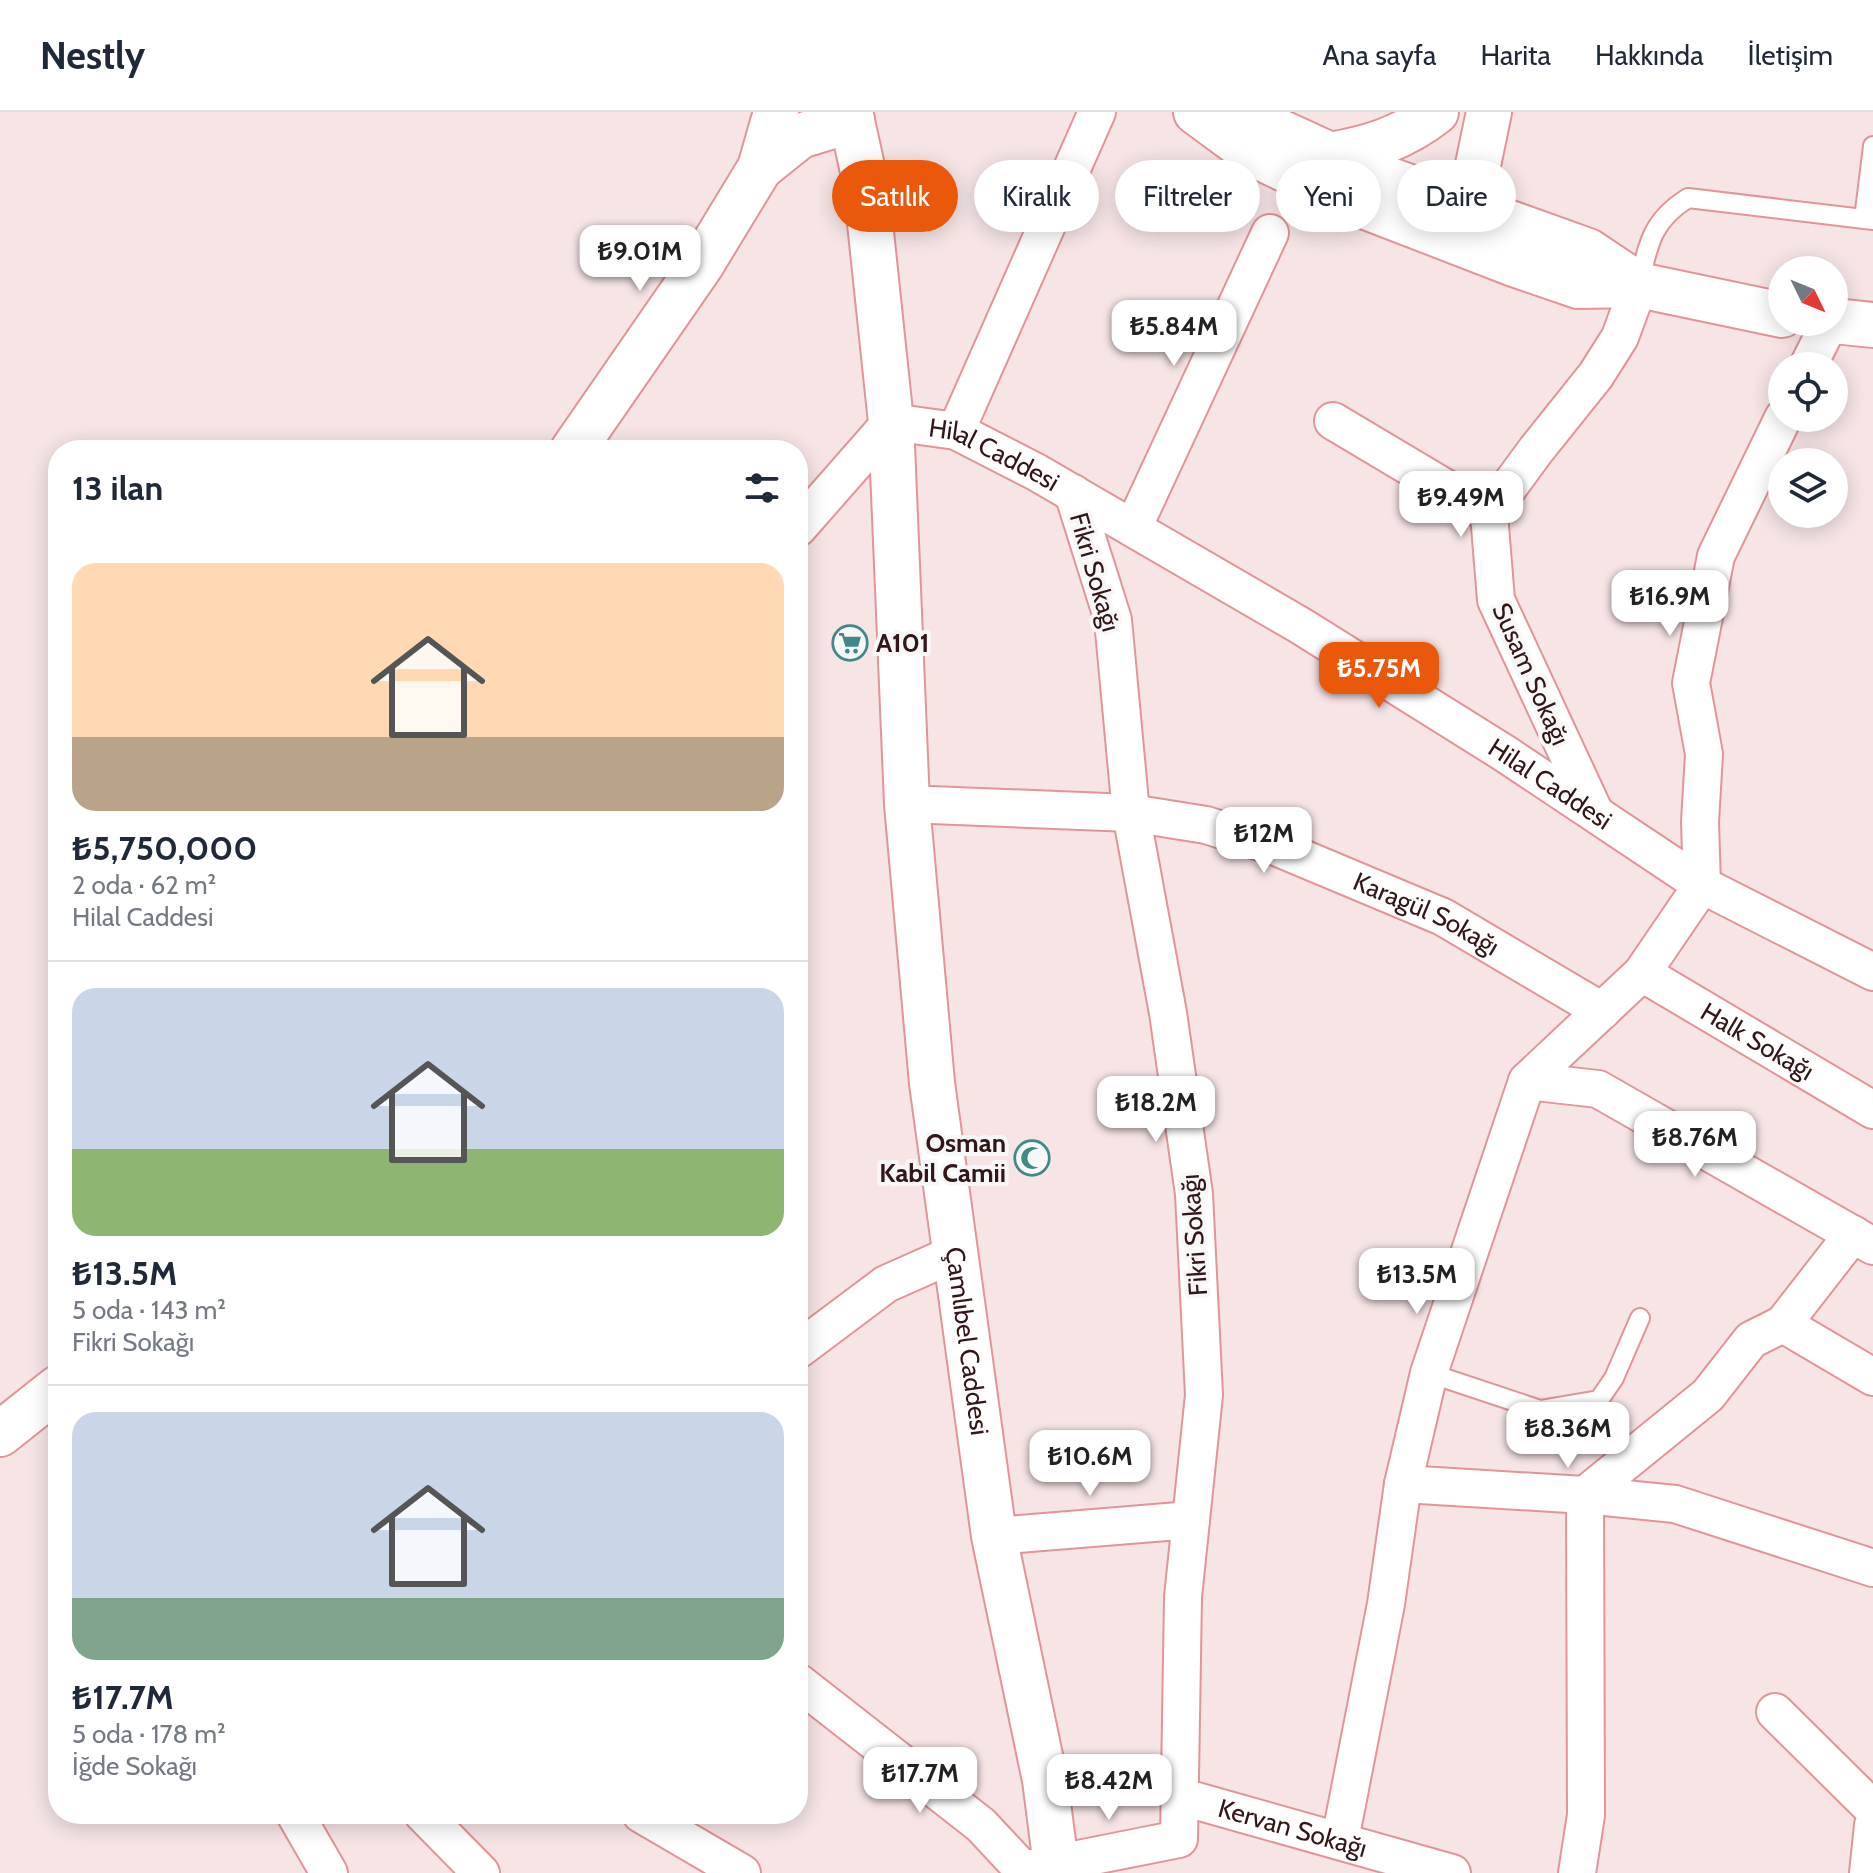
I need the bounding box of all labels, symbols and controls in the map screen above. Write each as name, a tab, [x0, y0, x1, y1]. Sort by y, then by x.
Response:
text: Nestly	[40, 32, 145, 79]
text: Ana sayfa	[1323, 38, 1436, 72]
text: Harita	[1480, 38, 1551, 72]
text: Hakkında	[1595, 38, 1704, 72]
text: İletişim	[1748, 38, 1833, 72]
chip: Satılık	[832, 160, 958, 232]
chip: Kiralık	[974, 160, 1099, 232]
chip: Filtreler	[1115, 160, 1260, 232]
chip: Yeni	[1276, 160, 1381, 232]
chip: Daire	[1397, 160, 1516, 232]
pin: ₺9.01M	[575, 225, 705, 293]
text: ₺9.01M	[598, 235, 682, 267]
north arrow	[1768, 256, 1848, 336]
map controls	[1768, 256, 1848, 528]
pin: ₺5.84M	[1109, 300, 1239, 368]
text: ₺5.84M	[1130, 310, 1218, 342]
button: locate	[1768, 352, 1848, 432]
street label: Hilal Caddesi	[927, 411, 1065, 498]
button: layers	[1768, 448, 1848, 528]
icon: filters	[740, 466, 784, 510]
text: 13 ilan	[72, 467, 163, 509]
pin: ₺9.49M	[1396, 471, 1526, 539]
text: ₺9.49M	[1417, 481, 1505, 513]
street label: Fikri Sokağı	[1063, 509, 1127, 635]
pin: ₺16.9M	[1605, 570, 1735, 638]
text: ₺16.9M	[1629, 580, 1711, 612]
street label: Susam Sokağı	[1485, 598, 1577, 750]
icon: home	[356, 615, 500, 759]
supermarket icon: A101	[831, 624, 869, 662]
place label: A101	[876, 627, 929, 659]
pin: ₺5.75M	[1314, 642, 1444, 710]
text: ₺5.75M	[1337, 652, 1421, 684]
street label: Hilal Caddesi	[1483, 731, 1618, 836]
pin: ₺12M	[1217, 807, 1311, 875]
text: ₺12M	[1234, 817, 1294, 849]
text: ₺5,750,000	[72, 827, 257, 869]
street label: Karagül Sokağı	[1349, 865, 1505, 963]
text: 2 oda · 62 m²	[72, 869, 216, 901]
text: Hilal Caddesi	[72, 901, 213, 933]
street label: Halk Sokağı	[1695, 995, 1820, 1087]
icon: home	[356, 1040, 500, 1184]
pin: ₺18.2M	[1091, 1076, 1221, 1144]
text: ₺18.2M	[1115, 1086, 1197, 1118]
pin: ₺8.76M	[1630, 1111, 1760, 1179]
text: ₺8.76M	[1652, 1121, 1738, 1153]
place label: Osman Kabil Camii	[879, 1127, 1006, 1189]
mosque icon: Osman Kabil Camii	[1013, 1139, 1051, 1177]
street label: Fikri Sokağı	[1174, 1173, 1214, 1297]
street label: Çamlıbel Caddesi	[939, 1245, 996, 1437]
pin: ₺13.5M	[1352, 1248, 1482, 1316]
text: ₺13.5M	[72, 1252, 177, 1294]
text: ₺13.5M	[1377, 1258, 1457, 1290]
text: 5 oda · 143 m²	[72, 1294, 226, 1326]
text: Fikri Sokağı	[72, 1326, 194, 1358]
pin: ₺8.36M	[1503, 1402, 1633, 1470]
text: ₺8.36M	[1524, 1412, 1612, 1444]
pin: ₺10.6M	[1025, 1430, 1155, 1498]
text: ₺10.6M	[1047, 1440, 1133, 1472]
icon: home	[356, 1464, 500, 1608]
text: ₺17.7M	[72, 1676, 173, 1718]
text: 5 oda · 178 m²	[72, 1718, 226, 1750]
pin: ₺17.7M	[855, 1747, 985, 1815]
text: İğde Sokağı	[72, 1750, 197, 1782]
pin: ₺8.42M	[1044, 1754, 1174, 1822]
text: ₺17.7M	[881, 1757, 959, 1789]
text: ₺8.42M	[1065, 1764, 1153, 1796]
street label: Kervan Sokağı	[1215, 1792, 1370, 1864]

